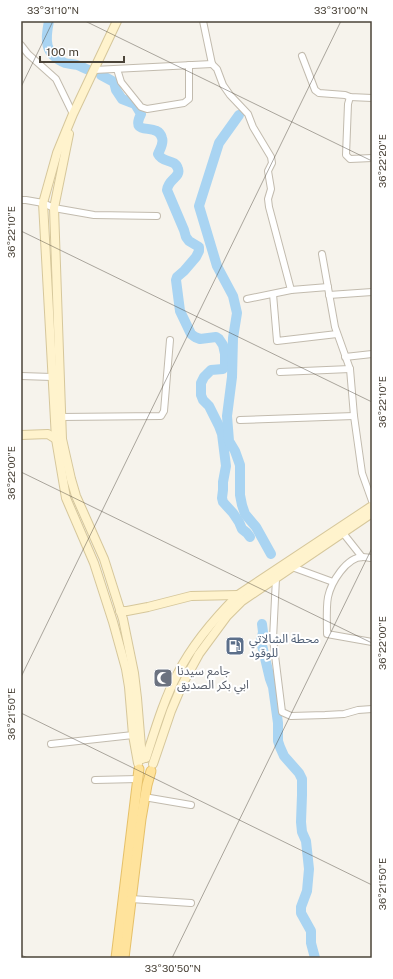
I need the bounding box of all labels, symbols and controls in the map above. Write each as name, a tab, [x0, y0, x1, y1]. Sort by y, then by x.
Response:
text: 33°31'10"N	[27, 4, 79, 16]
text: 33°31'00"N	[314, 4, 368, 16]
scale bar	[40, 38, 124, 64]
text: 100 m	[46, 45, 79, 59]
text: 36°22'20"E	[376, 134, 388, 188]
text: 36°22'10"E	[5, 206, 17, 258]
text: 36°22'10"E	[376, 376, 388, 428]
text: 36°22'00"E	[5, 446, 17, 500]
text: 36°22'00"E	[376, 616, 388, 670]
place label: محطة الشالاتي للوقود	[249, 632, 319, 660]
fuel station icon: محطة الشالاتي للوقود	[224, 635, 246, 657]
place label: جامع سيدنا ابي بكر الصديق	[177, 664, 249, 695]
mosque icon: جامع سيدنا ابي بكر الصديق	[152, 667, 174, 689]
text: 36°21'50"E	[5, 688, 17, 740]
text: 36°21'50"E	[376, 858, 388, 910]
text: 33°30'50"N	[145, 962, 201, 974]

